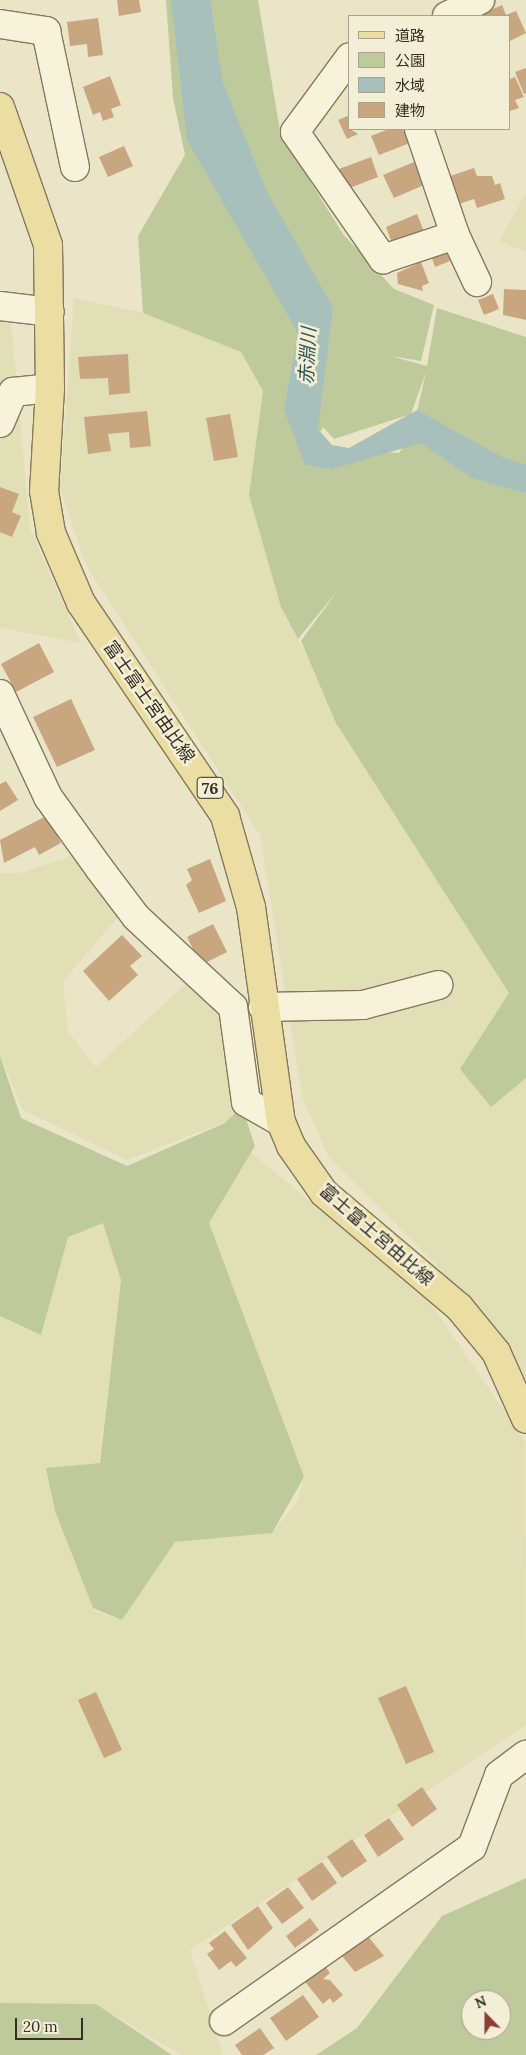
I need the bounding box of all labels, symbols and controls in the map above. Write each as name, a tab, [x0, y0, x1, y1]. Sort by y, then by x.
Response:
legend	[348, 15, 511, 130]
text: 道路	[395, 26, 425, 45]
text: 公園	[395, 51, 425, 70]
text: 水域	[395, 76, 425, 95]
text: 建物	[395, 101, 425, 120]
water label: 赤淵川	[295, 327, 321, 385]
street label: 富士富士宮由比線	[99, 637, 199, 767]
road number: 76	[196, 774, 224, 801]
street label: 富士富士宮由比線	[315, 1180, 437, 1290]
north arrow	[461, 1990, 511, 2040]
text: N	[472, 1992, 489, 2012]
scale bar	[18, 2008, 85, 2040]
text: 20 m	[23, 2017, 58, 2036]

